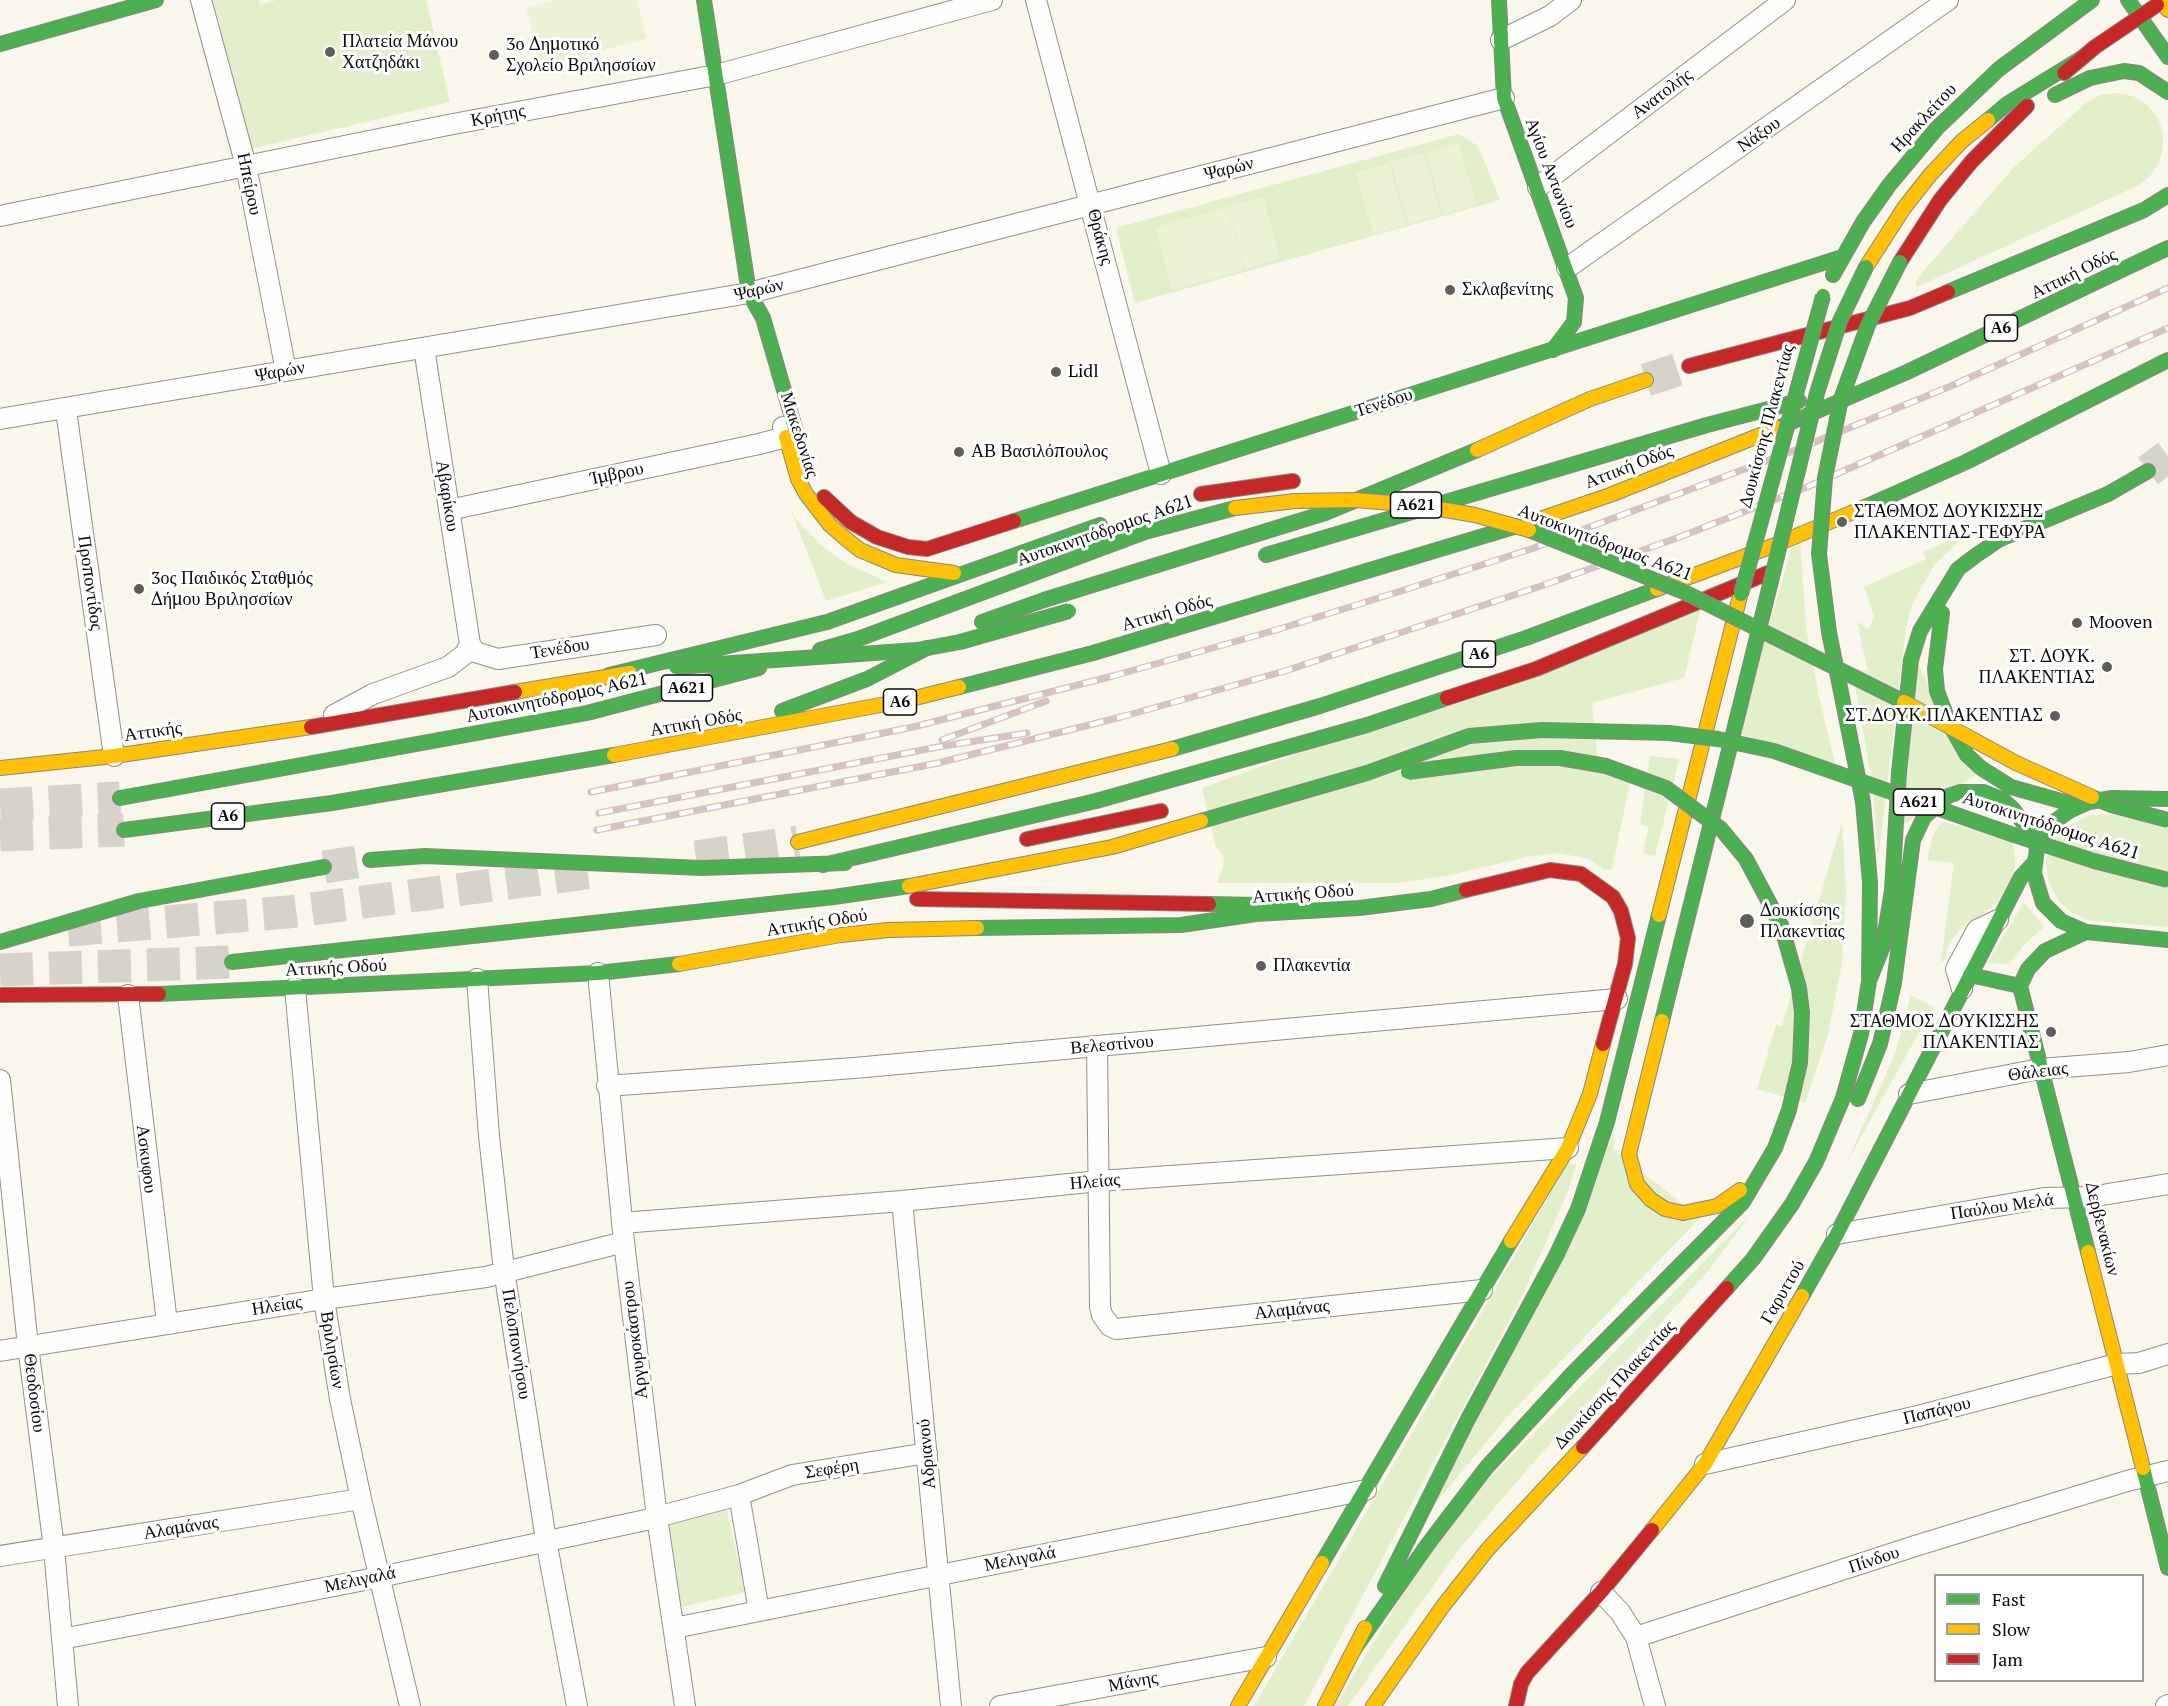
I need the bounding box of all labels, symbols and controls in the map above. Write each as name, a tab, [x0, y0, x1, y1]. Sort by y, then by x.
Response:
place label: Πλατεία Μάνου Χατζηδάκι	[342, 31, 458, 74]
place label: 3ο Δημοτικό Σχολείο Βριλησσίων	[506, 34, 656, 76]
marker: Πλατεία Μάνου Χατζηδάκι	[323, 45, 337, 59]
marker: 3ο Δημοτικό Σχολείο Βριλησσίων	[487, 48, 501, 62]
street label: Ανατολής	[1627, 64, 1697, 124]
street label: Ηρακλείτου	[1887, 79, 1961, 157]
street label: Κρήτης	[469, 100, 527, 132]
street label: Νάξου	[1733, 112, 1785, 158]
street label: Αγίου Αντωνίου	[1520, 115, 1582, 231]
street label: Ηπείρου	[232, 151, 266, 217]
street label: Ψαρών	[1202, 152, 1256, 186]
street label: Θράκης	[1082, 207, 1118, 267]
street label: Αττική Οδός	[2028, 244, 2120, 304]
street label: Ψαρών	[732, 274, 786, 306]
place label: Σκλαβενίτης	[1462, 279, 1553, 301]
marker: Σκλαβενίτης	[1443, 283, 1457, 297]
road number: Α6	[1984, 315, 2018, 341]
street label: Δουκίσσης Πλακεντίας	[1735, 342, 1799, 510]
street label: Ψαρών	[253, 357, 307, 387]
place label: Lidl	[1068, 361, 1099, 383]
marker: Lidl	[1049, 365, 1063, 379]
street label: Τενέδου	[1352, 384, 1416, 422]
street label: Μακεδονίας	[775, 389, 823, 481]
street label: Αττική Οδός	[1582, 440, 1676, 494]
place label: ΑΒ Βασιλόπουλος	[971, 441, 1108, 463]
marker: ΑΒ Βασιλόπουλος	[952, 445, 966, 459]
street label: Ίμβρου	[588, 458, 646, 490]
street label: Αβαρίκου	[431, 459, 463, 533]
street label: Αυτοκινητόδρομος Α621	[1014, 491, 1196, 571]
road number: Α621	[1390, 492, 1442, 518]
street label: Αυτοκινητόδρομος Α621	[1515, 500, 1695, 586]
place label: ΣΤΑΘΜΟΣ ΔΟΥΚΙΣΣΗΣ ΠΛΑΚΕΝΤΙΑΣ-ΓΕΦΥΡΑ	[1854, 501, 2046, 544]
marker: ΣΤΑΘΜΟΣ ΔΟΥΚΙΣΣΗΣ ΠΛΑΚΕΝΤΙΑΣ-ΓΕΦΥΡΑ	[1835, 515, 1849, 529]
street label: Προποντίδος	[73, 534, 107, 632]
place label: 3ος Παιδικός Σταθμός Δήμου Βριλησσίων	[151, 568, 313, 610]
marker: 3ος Παιδικός Σταθμός Δήμου Βριλησσίων	[132, 582, 146, 596]
street label: Αττική Οδός	[1119, 590, 1215, 636]
place label: Mooven	[2089, 612, 2153, 634]
marker: Mooven	[2070, 616, 2084, 630]
street label: Τενέδου	[529, 634, 591, 664]
road number: Α6	[1462, 641, 1496, 667]
place label: ΣΤ. ΔΟΥΚ. ΠΛΑΚΕΝΤΙΑΣ	[1978, 646, 2095, 688]
marker: ΣΤ. ΔΟΥΚ. ΠΛΑΚΕΝΤΙΑΣ	[2100, 660, 2114, 674]
street label: Αυτοκινητόδρομος Α621	[464, 668, 650, 728]
road number: Α621	[662, 675, 712, 701]
road number: Α6	[884, 689, 916, 715]
street label: Αττική Οδός	[648, 704, 744, 742]
place label: ΣΤ.ΔΟΥΚ.ΠΛΑΚΕΝΤΙΑΣ	[1845, 705, 2043, 727]
marker: ΣΤ.ΔΟΥΚ.ΠΛΑΚΕΝΤΙΑΣ	[2048, 709, 2062, 723]
street label: Αττικής	[123, 717, 183, 747]
street label: Αυτοκινητόδρομος Α621	[1960, 787, 2142, 865]
road number: Α621	[1894, 789, 1944, 815]
road number: Α6	[212, 803, 244, 829]
street label: Αττικής Οδού	[1252, 880, 1354, 908]
place label: Δουκίσσης Πλακεντίας	[1760, 900, 1845, 942]
street label: Αττικής Οδού	[765, 904, 869, 942]
marker: Δουκίσσης Πλακεντίας	[1738, 912, 1756, 930]
street label: Αττικής Οδού	[285, 955, 387, 981]
place label: Πλακεντία	[1273, 955, 1350, 977]
marker: Πλακεντία	[1254, 959, 1268, 973]
place label: ΣΤΑΘΜΟΣ ΔΟΥΚΙΣΣΗΣ ΠΛΑΚΕΝΤΙΑΣ	[1850, 1011, 2039, 1054]
marker: ΣΤΑΘΜΟΣ ΔΟΥΚΙΣΣΗΣ ΠΛΑΚΕΝΤΙΑΣ	[2044, 1025, 2058, 1039]
street label: Βελεστίνου	[1069, 1031, 1155, 1059]
street label: Θάλειας	[2007, 1058, 2069, 1086]
street label: Ασκυφου	[131, 1123, 161, 1195]
street label: Ηλείας	[1069, 1169, 1121, 1195]
street label: Δερβενακίων	[2080, 1180, 2124, 1278]
street label: Παύλου Μελά	[1949, 1189, 2055, 1225]
street label: Γαρυττού	[1756, 1256, 1810, 1328]
street label: Αργυροκάστρου	[617, 1280, 653, 1400]
street label: Πελοποννήσου	[497, 1287, 535, 1401]
street label: Ηλείας	[250, 1291, 304, 1321]
street label: Αλαμάνας	[1253, 1295, 1331, 1325]
street label: Βριλησίων	[315, 1310, 349, 1390]
street label: Δουκίσσης Πλακεντίας	[1550, 1316, 1680, 1454]
street label: Θεοδοσίου	[18, 1352, 50, 1434]
street label: Παπάγου	[1901, 1392, 1973, 1430]
street label: Αδριανού	[913, 1418, 941, 1490]
street label: Σεφέρη	[803, 1454, 861, 1484]
street label: Αλαμάνας	[142, 1511, 220, 1545]
street label: Μελιγαλά	[982, 1541, 1058, 1577]
street label: Πίνδου	[1846, 1542, 1902, 1578]
street label: Μελιγαλά	[322, 1562, 398, 1598]
legend	[1934, 1574, 2144, 1682]
text: Fast	[1992, 1587, 2025, 1611]
text: Slow	[1992, 1617, 2030, 1641]
text: Jam	[1992, 1647, 2023, 1671]
street label: Μάνης	[1106, 1667, 1160, 1697]

